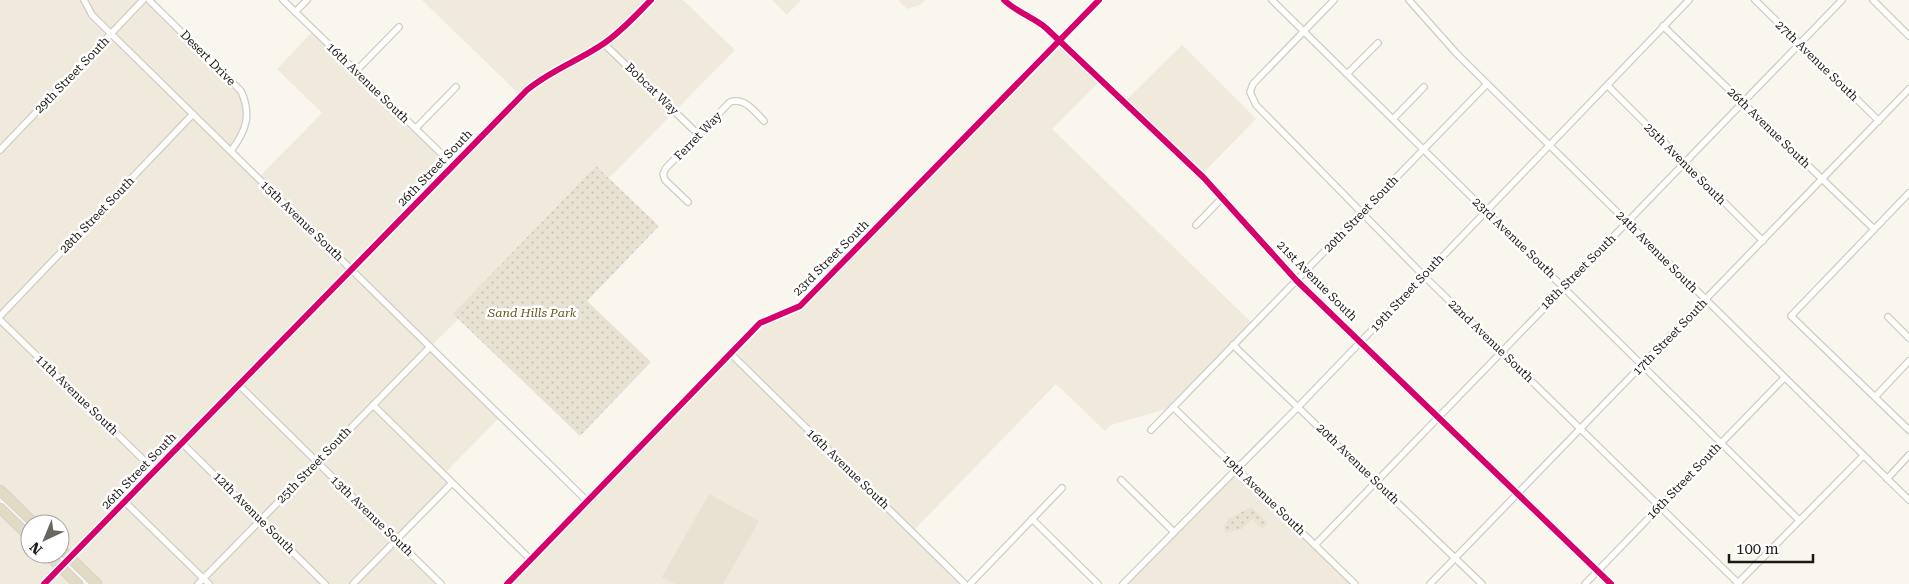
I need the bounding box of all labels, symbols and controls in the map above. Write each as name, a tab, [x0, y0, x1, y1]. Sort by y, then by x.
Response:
street label: 27th Avenue South	[1773, 18, 1861, 104]
street label: Desert Drive	[178, 28, 239, 89]
street label: 29th Street South	[32, 34, 112, 116]
street label: 16th Avenue South	[324, 40, 412, 126]
street label: Bobcat Way	[622, 60, 682, 119]
street label: 26th Avenue South	[1725, 85, 1813, 171]
street label: Ferret Way	[671, 108, 725, 163]
street label: 25th Avenue South	[1641, 120, 1729, 208]
street label: 26th Street South	[395, 127, 475, 209]
street label: 20th Street South	[1321, 173, 1401, 255]
street label: 28th Street South	[57, 174, 137, 256]
street label: 15th Avenue South	[258, 178, 346, 264]
street label: 23rd Avenue South	[1470, 195, 1559, 281]
street label: 24th Avenue South	[1613, 208, 1701, 296]
street label: 23rd Street South	[790, 217, 872, 299]
street label: 18th Street South	[1537, 231, 1619, 313]
street label: 21st Avenue South	[1274, 238, 1360, 324]
street label: 19th Street South	[1367, 251, 1447, 335]
street label: 17th Street South	[1630, 296, 1710, 378]
street label: 22nd Avenue South	[1446, 297, 1537, 385]
park label: Sand Hills Park	[487, 306, 577, 320]
street label: 11th Avenue South	[33, 352, 121, 438]
street label: 20th Avenue South	[1314, 421, 1402, 507]
street label: 25th Street South	[274, 424, 354, 506]
street label: 16th Avenue South	[804, 426, 892, 512]
street label: 26th Street South	[99, 430, 179, 512]
street label: 16th Street South	[1644, 440, 1724, 522]
street label: 19th Avenue South	[1220, 452, 1308, 538]
street label: 12th Avenue South	[210, 469, 298, 557]
street label: 13th Avenue South	[328, 473, 416, 559]
north arrow	[20, 514, 70, 564]
scale bar	[1729, 532, 1813, 564]
text: N	[26, 539, 45, 558]
text: 100 m	[1736, 540, 1779, 558]

